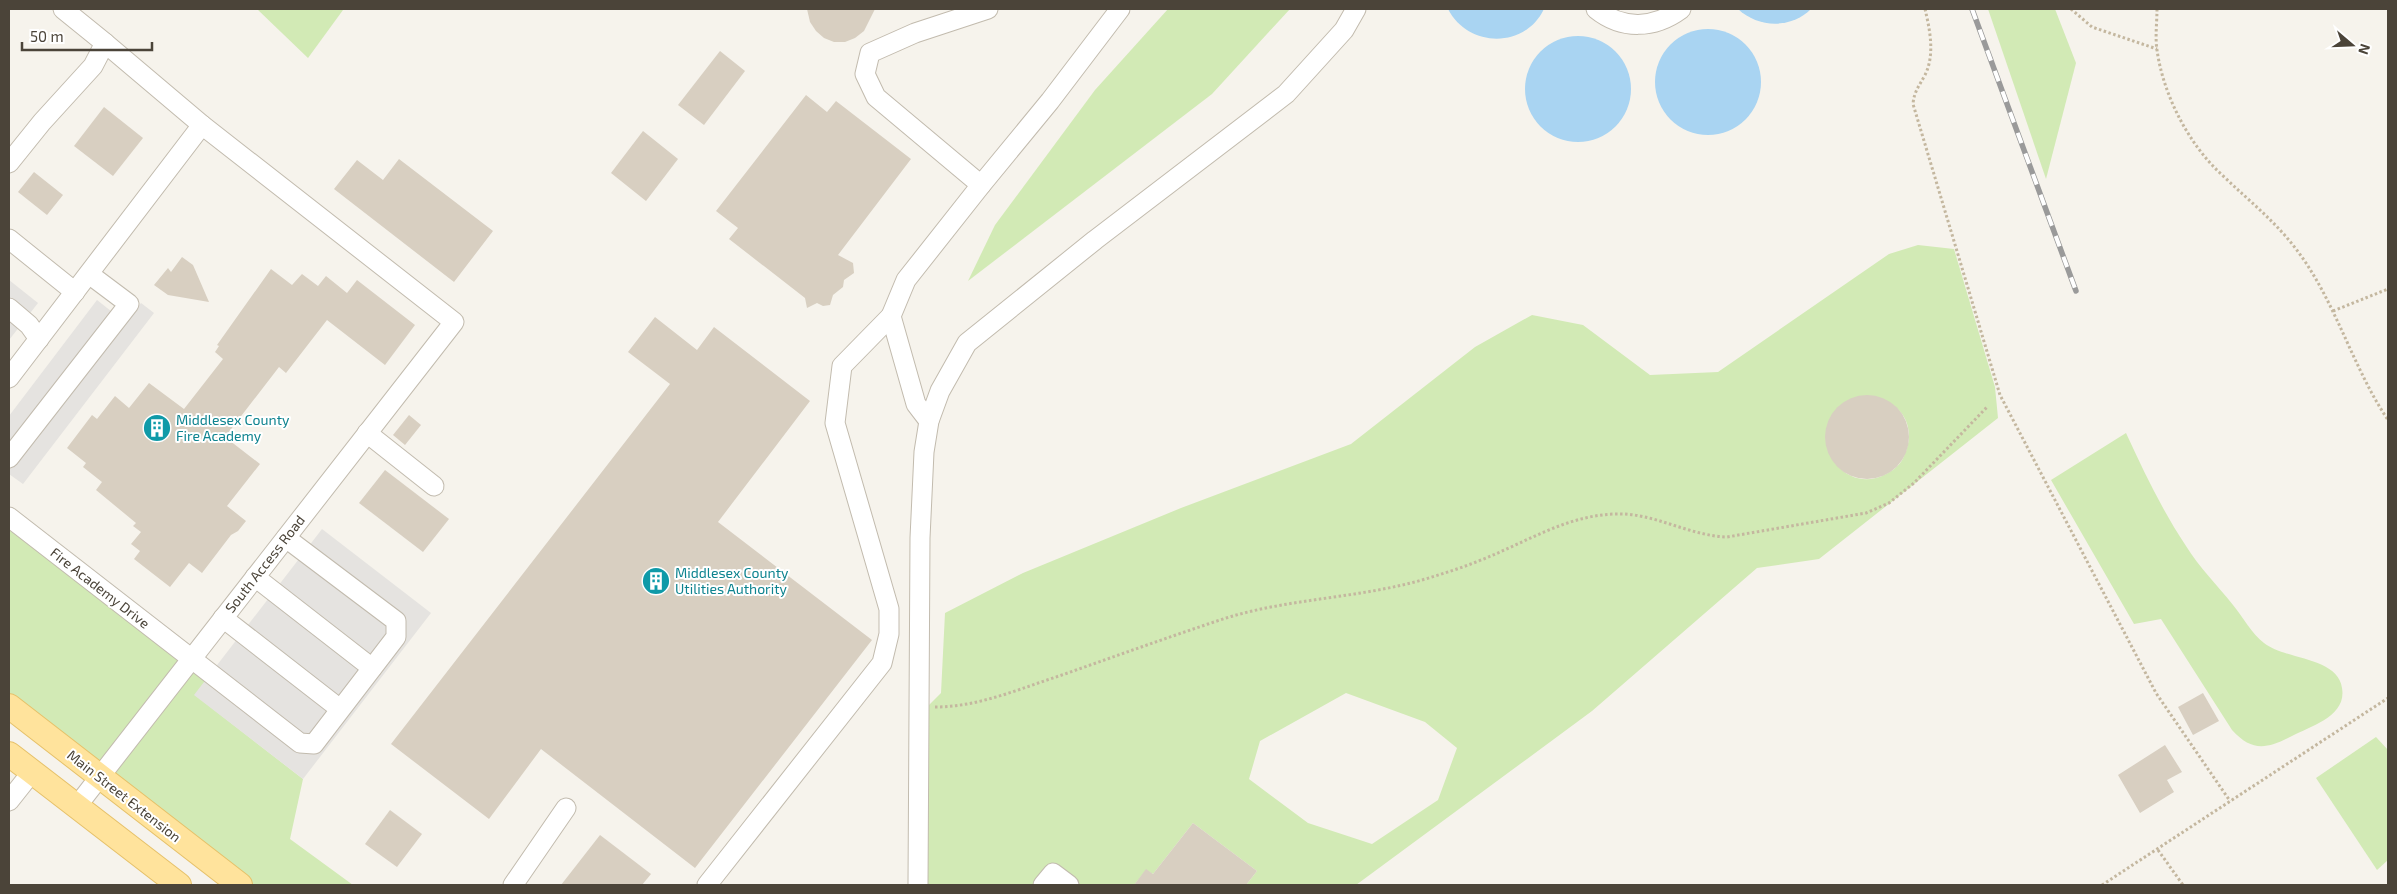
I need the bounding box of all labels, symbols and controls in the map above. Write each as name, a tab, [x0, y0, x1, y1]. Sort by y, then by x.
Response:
scale bar	[22, 20, 152, 52]
north arrow	[2327, 20, 2377, 70]
text: 50 m	[30, 27, 64, 45]
text: N	[2355, 42, 2374, 57]
place label: Middlesex County Fire Academy	[176, 411, 290, 444]
building icon: Middlesex County Fire Academy	[142, 413, 172, 443]
street label: South Access Road	[221, 511, 308, 616]
street label: Fire Academy Drive	[47, 544, 153, 632]
place label: Middlesex County Utilities Authority	[675, 564, 789, 597]
building icon: Middlesex County Utilities Authority	[641, 566, 671, 596]
street label: Main Street Extension	[64, 746, 185, 845]

